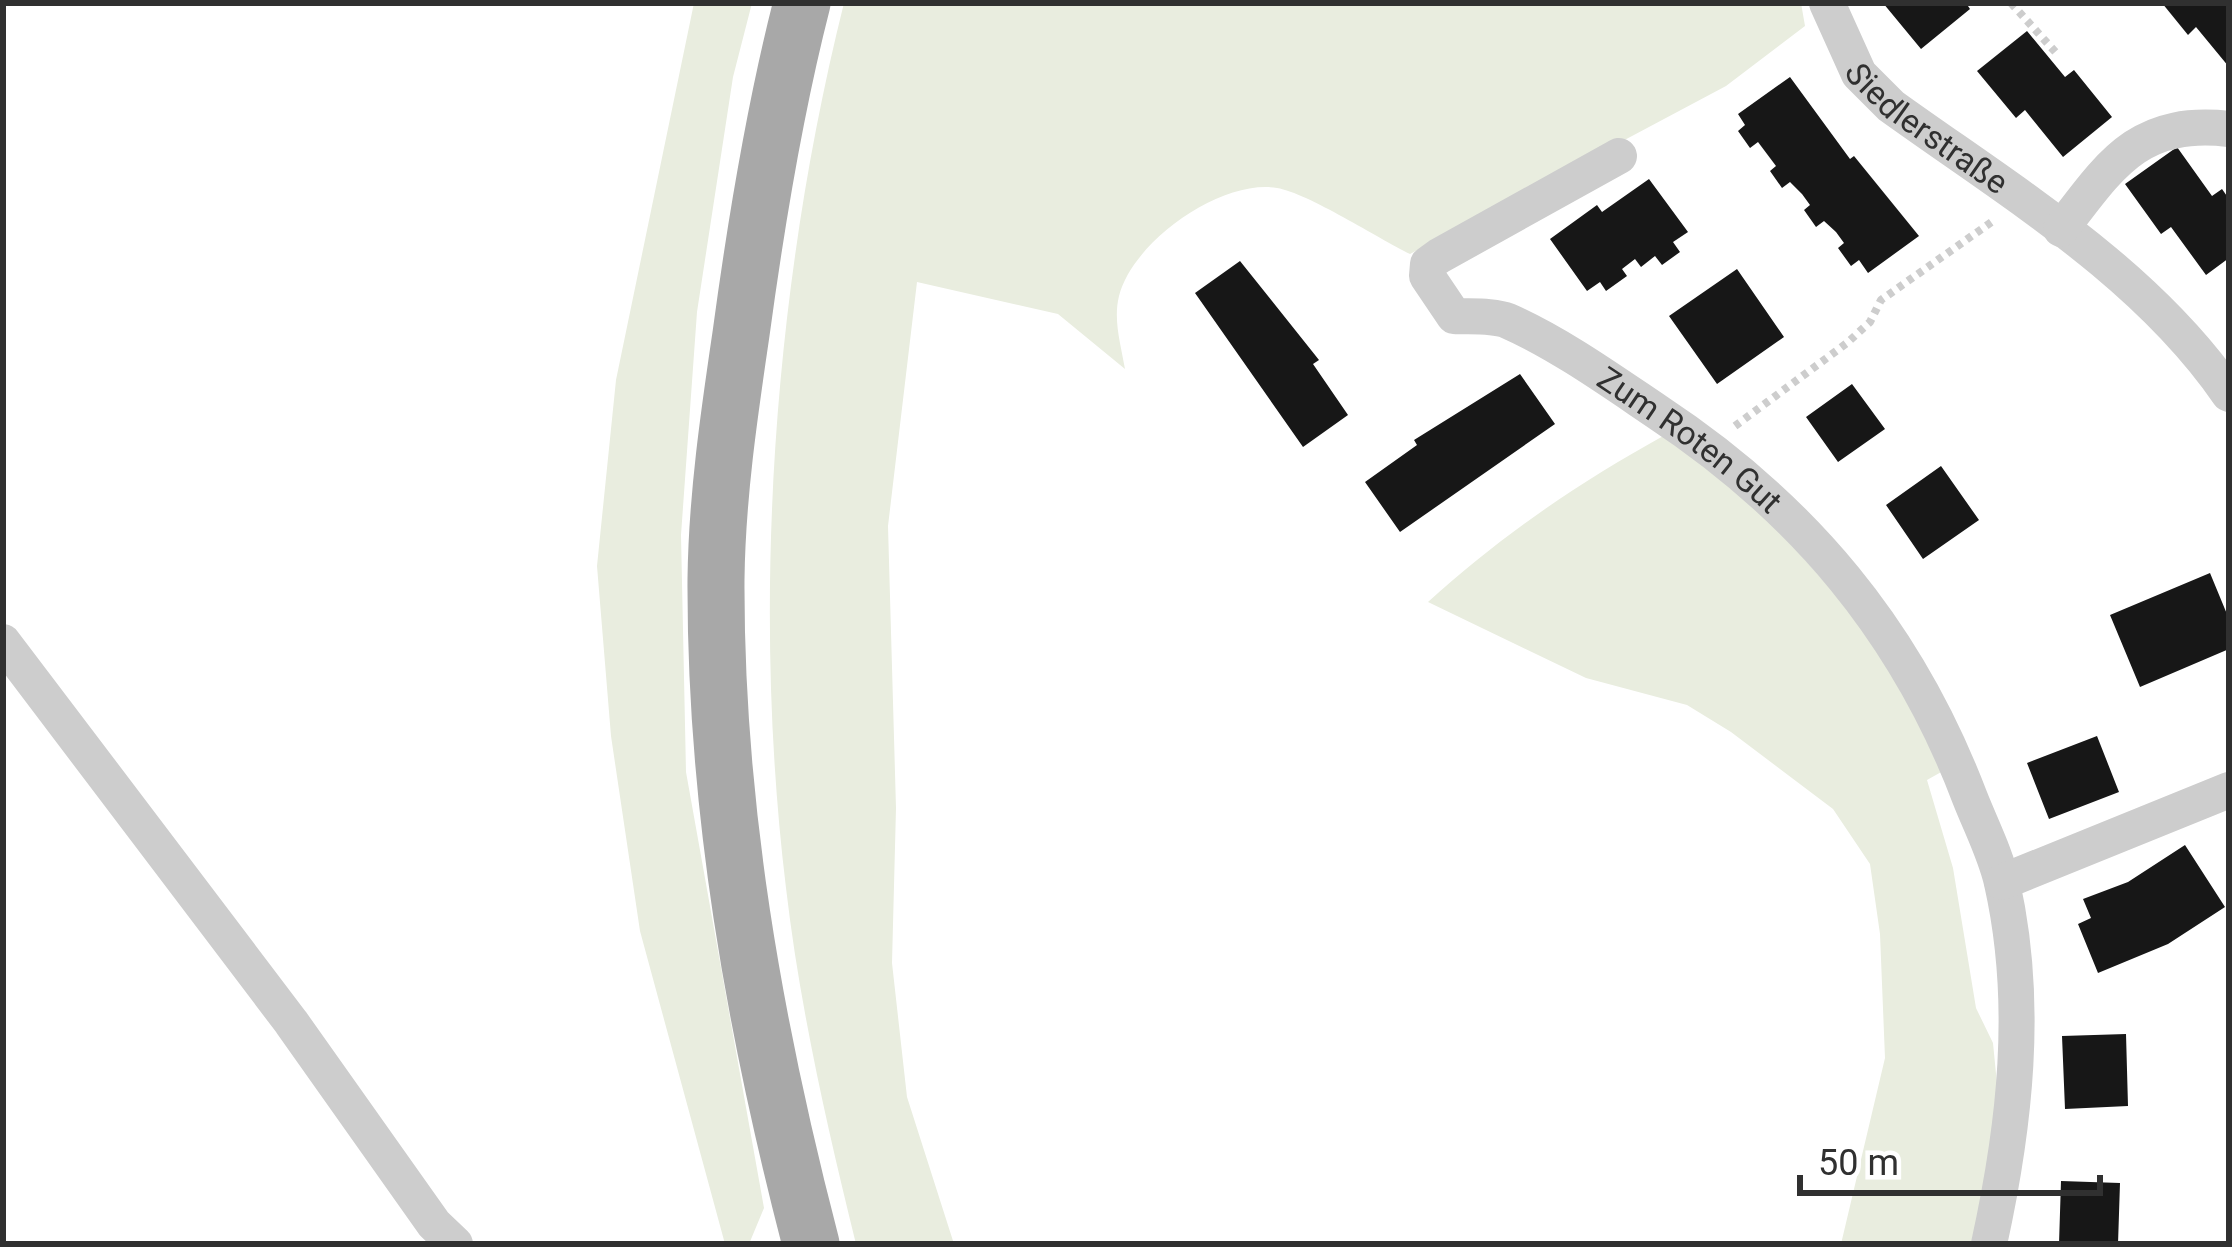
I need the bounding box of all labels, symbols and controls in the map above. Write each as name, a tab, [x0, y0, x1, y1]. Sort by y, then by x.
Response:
street label: Siedlerstraße	[1837, 57, 2016, 202]
street label: Zum Roten Gut	[1591, 358, 1790, 521]
scale bar	[1800, 1121, 2100, 1195]
text: 50 m	[1818, 1142, 1899, 1184]

